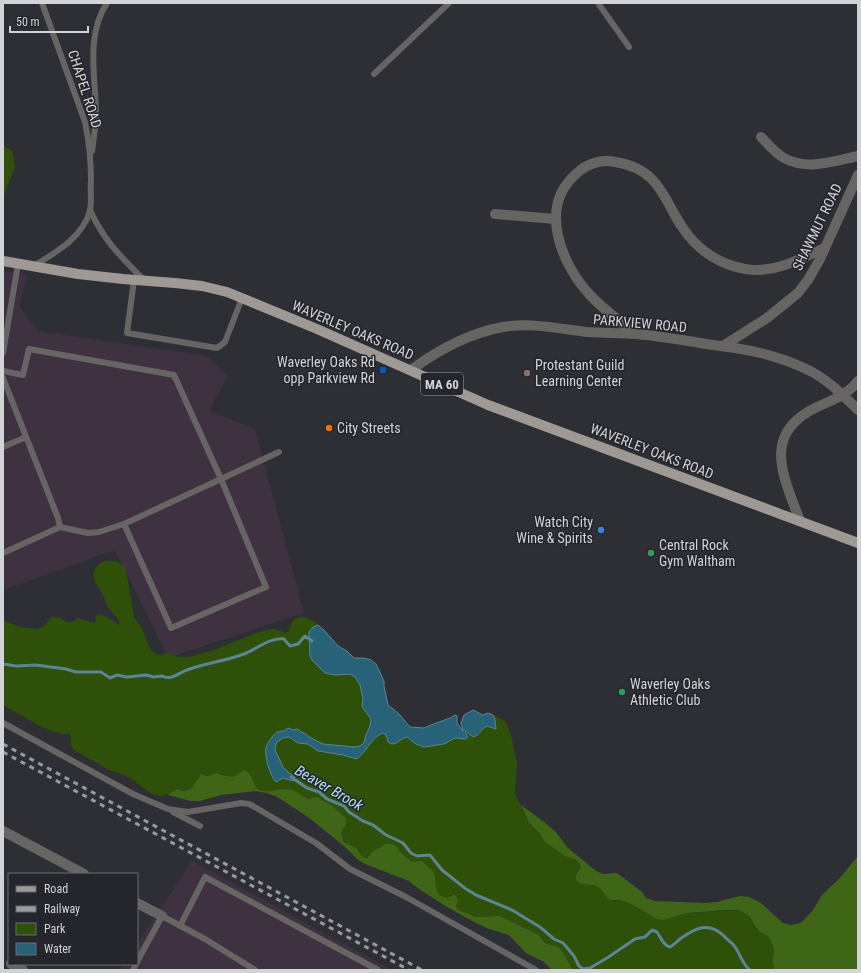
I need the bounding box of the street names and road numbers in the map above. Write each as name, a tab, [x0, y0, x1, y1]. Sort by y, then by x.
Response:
street label: CHAPEL ROAD	[65, 48, 105, 130]
street label: SHAWMUT ROAD	[789, 181, 845, 273]
street label: WAVERLEY OAKS ROAD	[290, 297, 416, 363]
street label: PARKVIEW ROAD	[593, 311, 687, 335]
road number: MA 60	[421, 373, 463, 395]
street label: WAVERLEY OAKS ROAD	[588, 420, 716, 482]

